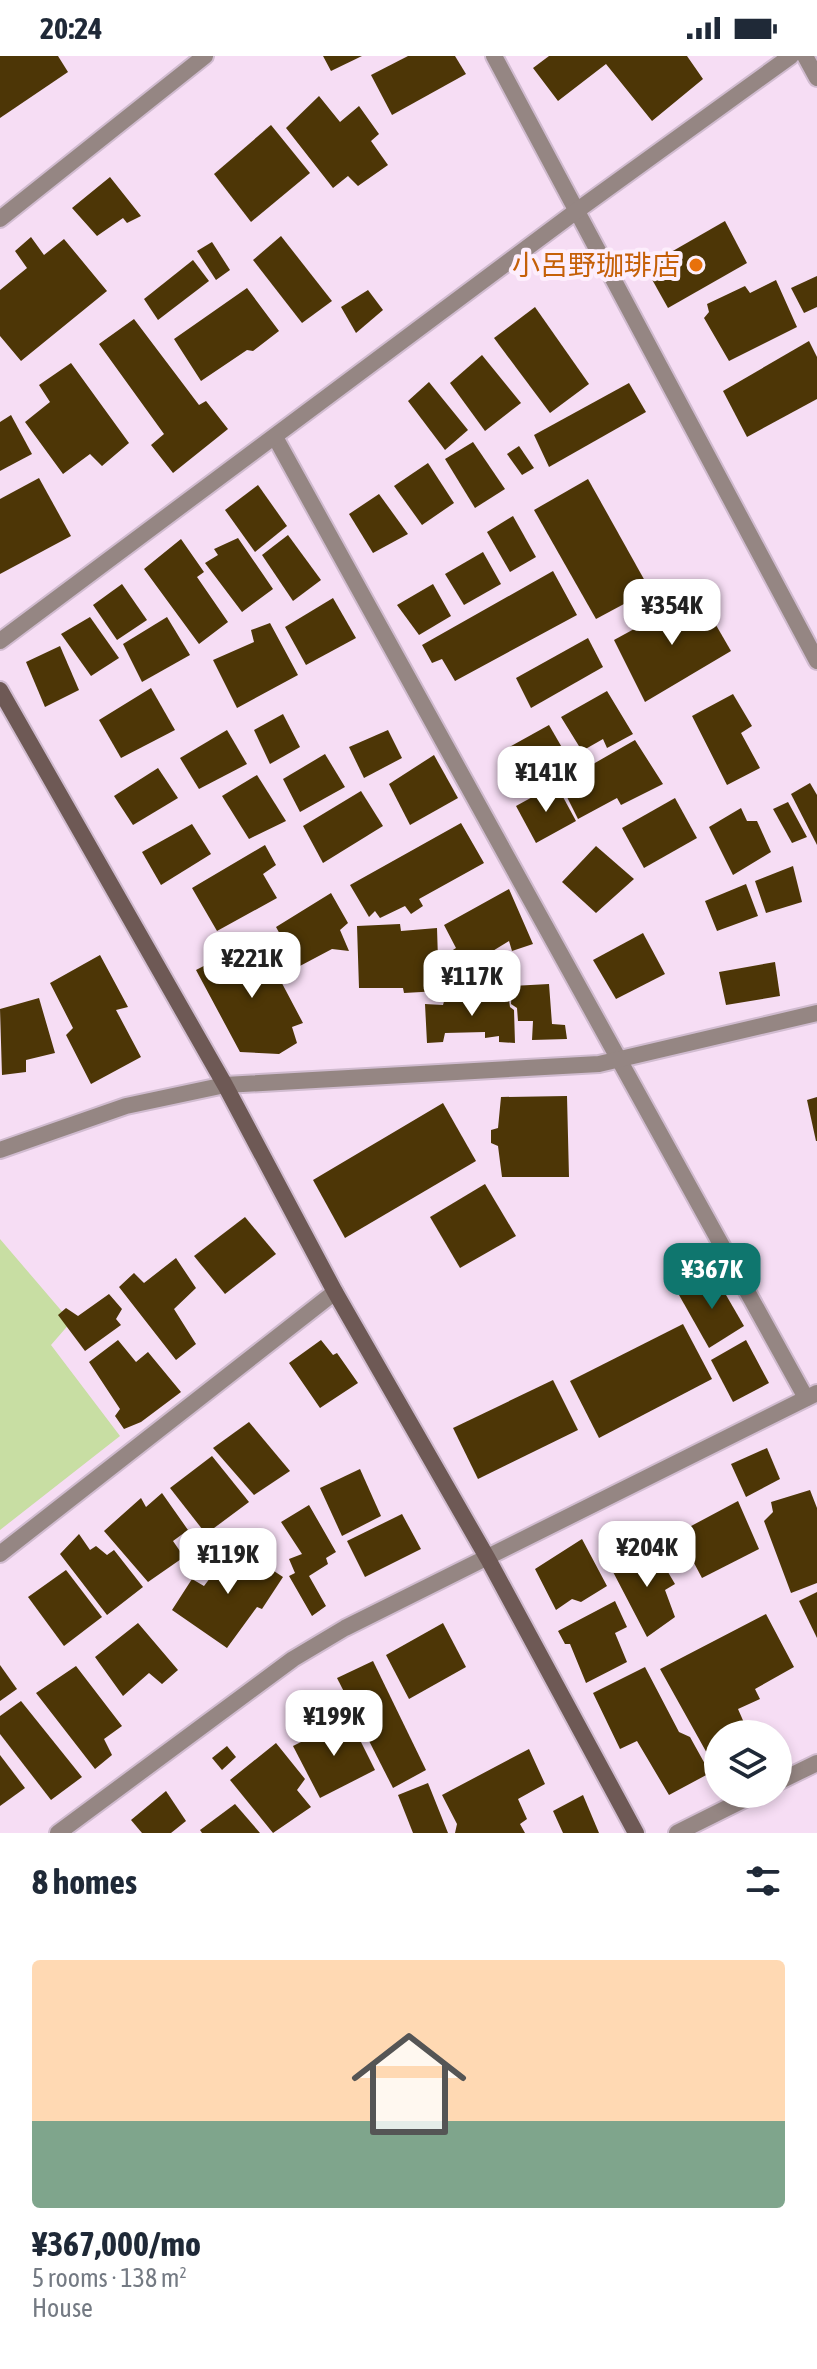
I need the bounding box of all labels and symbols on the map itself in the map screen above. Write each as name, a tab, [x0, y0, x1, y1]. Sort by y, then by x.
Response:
place label: 小呂野珈琲店	[512, 249, 680, 281]
marker: 小呂野珈琲店	[687, 256, 705, 274]
pin: ¥354K	[616, 579, 728, 647]
pin: ¥141K	[490, 746, 602, 814]
pin: ¥221K	[196, 932, 308, 1000]
pin: ¥117K	[416, 950, 528, 1018]
pin: ¥367K	[656, 1243, 768, 1311]
pin: ¥204K	[591, 1521, 703, 1589]
pin: ¥119K	[172, 1528, 284, 1596]
pin: ¥199K	[278, 1690, 390, 1758]

